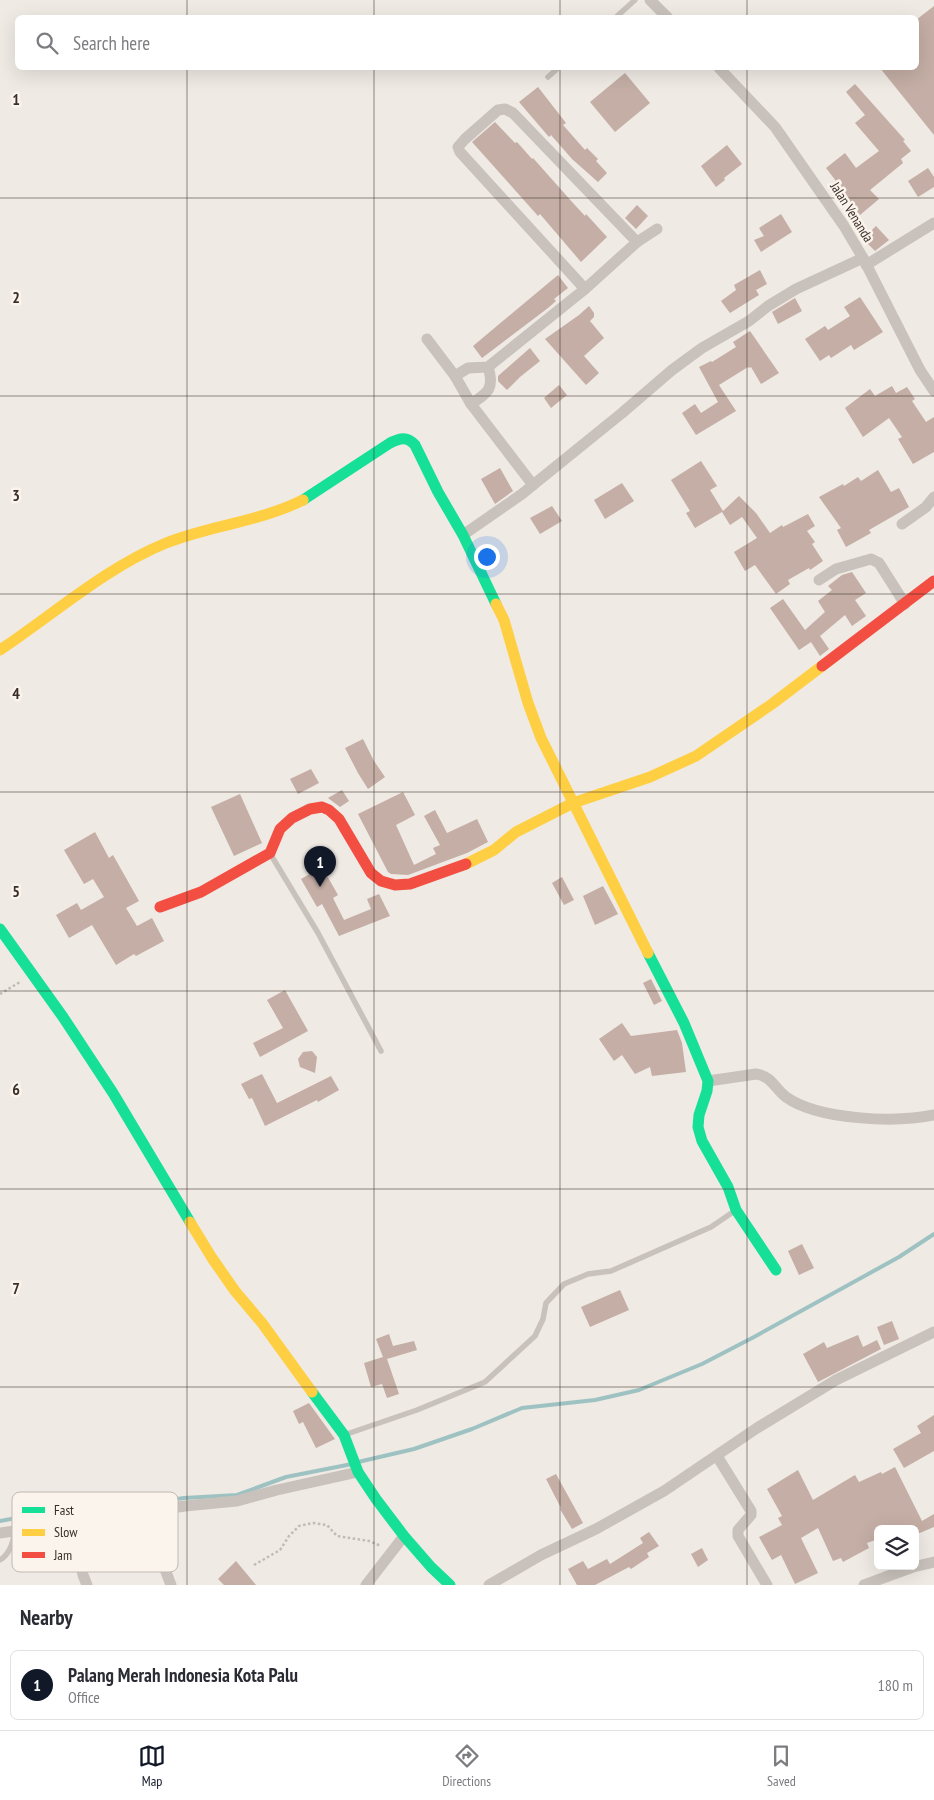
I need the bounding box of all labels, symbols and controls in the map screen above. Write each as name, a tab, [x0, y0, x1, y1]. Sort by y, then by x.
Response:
search box	[15, 15, 919, 70]
icon: search	[33, 29, 61, 57]
text: Search here	[73, 31, 150, 55]
text: 1	[12, 89, 20, 109]
street label: Jalan Venanda	[826, 178, 878, 245]
text: 2	[12, 287, 20, 307]
text: 3	[12, 485, 20, 505]
your location	[474, 544, 500, 570]
text: 4	[12, 683, 20, 703]
pin: 1	[304, 846, 336, 887]
text: 5	[12, 881, 20, 901]
text: 6	[12, 1079, 20, 1099]
text: 7	[12, 1278, 20, 1298]
legend	[12, 1492, 178, 1572]
text: Fast	[54, 1501, 74, 1519]
text: Slow	[54, 1523, 78, 1541]
map controls	[874, 1525, 919, 1570]
button: layers	[874, 1525, 919, 1570]
text: Jam	[53, 1546, 72, 1564]
text: Nearby	[20, 1604, 73, 1631]
text: Palang Merah Indonesia Kota Palu	[68, 1663, 298, 1687]
text: 1	[33, 1675, 41, 1695]
text: 180 m	[878, 1675, 913, 1695]
text: Office	[68, 1687, 100, 1707]
tab: Map	[138, 1742, 166, 1790]
tab: Directions	[442, 1742, 491, 1790]
tab: Saved	[767, 1742, 796, 1790]

